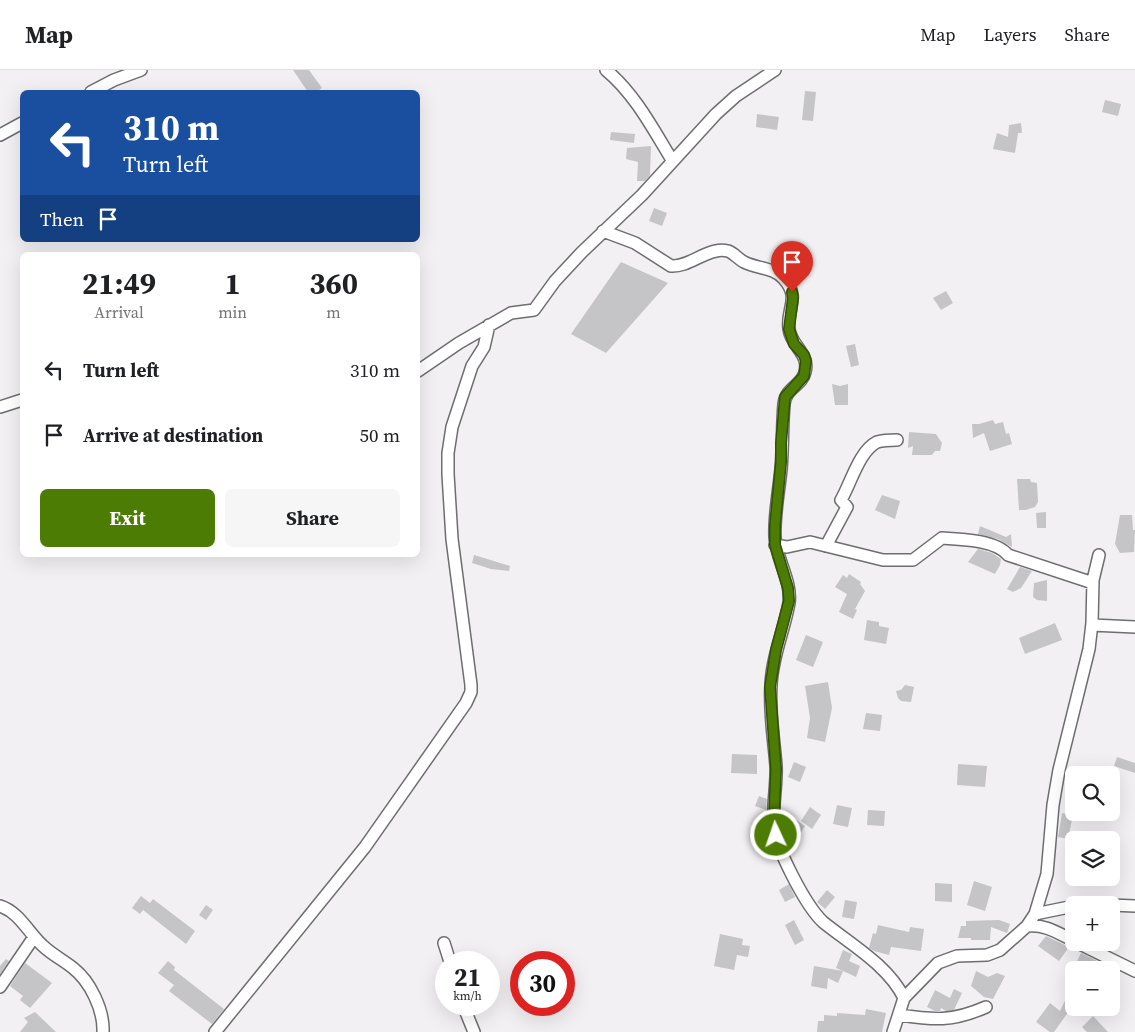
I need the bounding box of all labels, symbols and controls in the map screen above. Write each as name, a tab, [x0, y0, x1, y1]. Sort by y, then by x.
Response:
text: Map	[25, 18, 73, 51]
text: Map	[920, 22, 955, 47]
text: Layers	[983, 22, 1036, 47]
text: Share	[1064, 22, 1110, 47]
text: 310 m	[123, 104, 219, 152]
icon: left	[40, 110, 105, 175]
text: Turn left	[123, 149, 208, 179]
icon: arrive	[94, 205, 122, 233]
text: Then	[40, 206, 84, 232]
pin	[771, 241, 813, 292]
icon: arrive	[778, 248, 806, 276]
text: 21:49	[82, 263, 156, 304]
text: 1	[224, 263, 241, 304]
text: 360	[309, 263, 358, 304]
text: Arrival	[94, 301, 144, 323]
text: min	[218, 301, 247, 323]
text: m	[326, 301, 341, 323]
icon: left	[40, 356, 68, 384]
text: Turn left	[83, 357, 159, 383]
text: 310 m	[350, 357, 400, 383]
icon: arrive	[40, 421, 68, 449]
text: Arrive at destination	[83, 422, 263, 448]
text: 50 m	[359, 422, 400, 448]
button: Exit	[40, 489, 215, 547]
button: Share	[225, 489, 400, 547]
map controls	[1065, 766, 1120, 1016]
button: search	[1065, 766, 1120, 821]
position arrow	[749, 808, 801, 860]
button: layers	[1065, 831, 1120, 886]
button: +	[1065, 896, 1120, 951]
speed limit sign: 30	[510, 951, 575, 1016]
text: 21	[454, 960, 481, 994]
button: −	[1065, 961, 1120, 1016]
text: km/h	[453, 988, 482, 1004]

